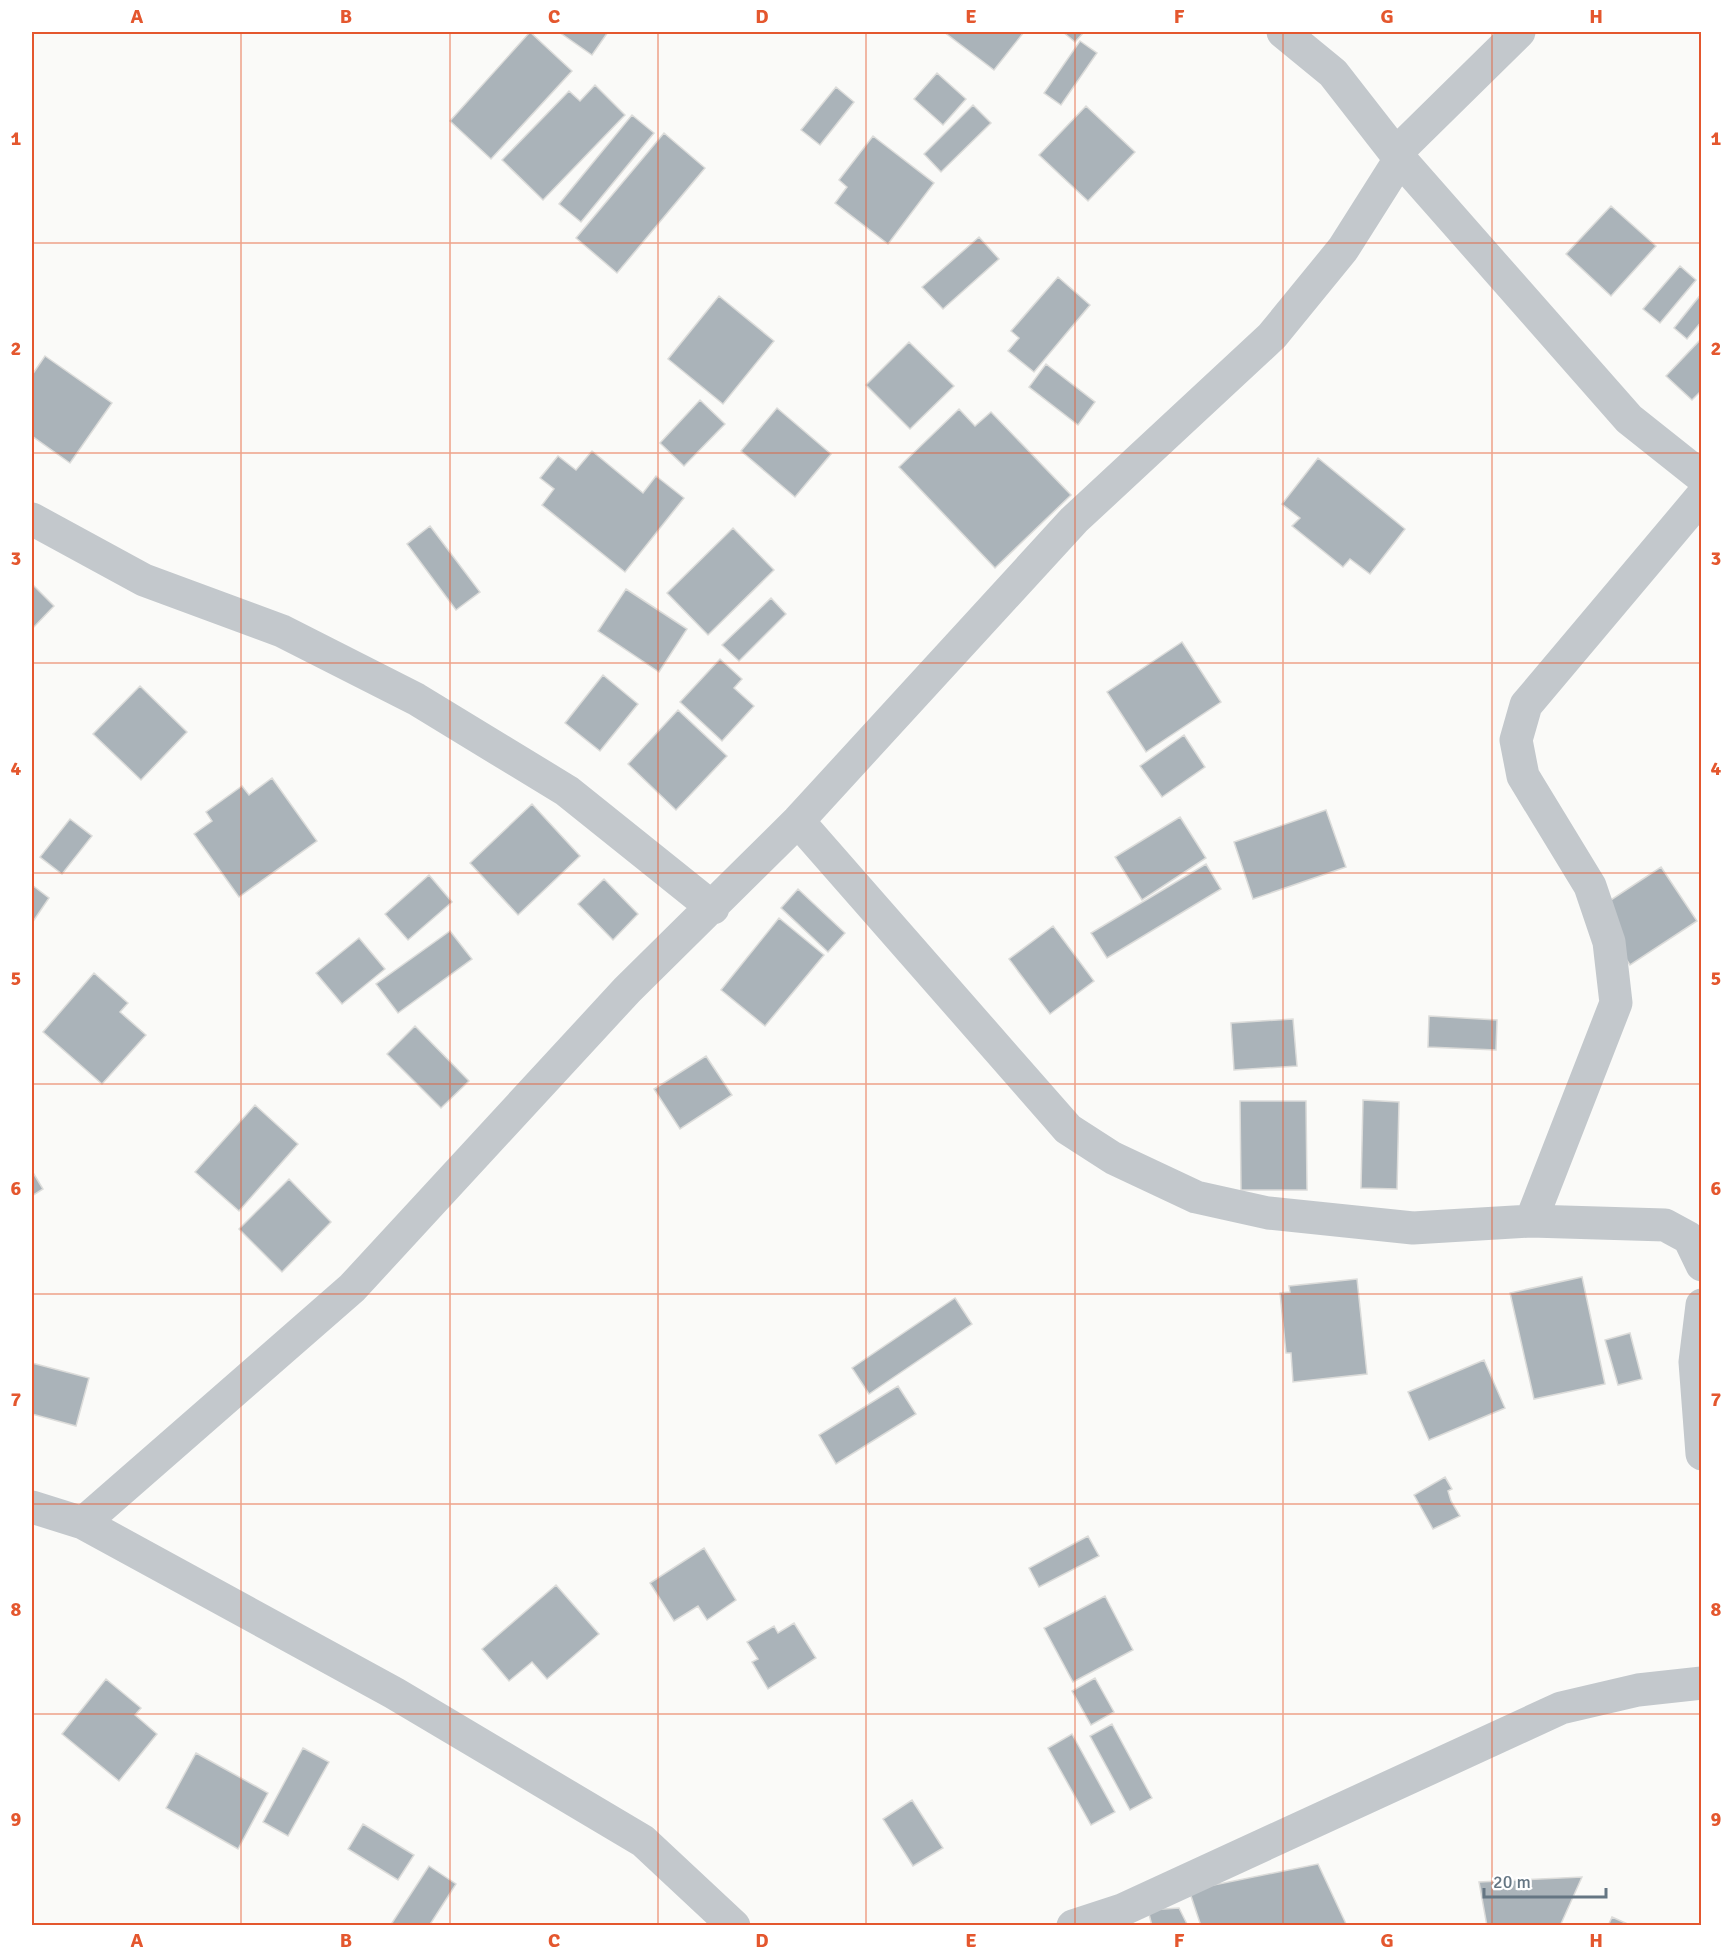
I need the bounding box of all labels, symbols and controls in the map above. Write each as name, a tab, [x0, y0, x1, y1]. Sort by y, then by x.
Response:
text: A	[131, 4, 144, 29]
text: B	[340, 4, 352, 29]
text: C	[548, 4, 560, 29]
text: D	[755, 4, 769, 29]
text: E	[965, 4, 977, 29]
text: F	[1174, 4, 1185, 29]
text: G	[1380, 4, 1394, 29]
text: H	[1589, 4, 1603, 29]
text: 1	[11, 126, 22, 151]
text: 1	[1711, 126, 1722, 151]
text: 2	[11, 336, 21, 361]
text: 2	[1711, 336, 1721, 361]
text: 3	[11, 546, 21, 571]
text: 3	[1711, 546, 1721, 571]
text: 4	[11, 756, 22, 781]
text: 4	[1711, 756, 1722, 781]
text: 5	[11, 966, 21, 991]
text: 5	[1711, 966, 1721, 991]
text: 6	[11, 1176, 22, 1201]
text: 6	[1711, 1176, 1722, 1201]
text: 7	[11, 1387, 22, 1412]
text: 7	[1711, 1387, 1722, 1412]
text: 8	[11, 1597, 22, 1622]
text: 8	[1711, 1597, 1722, 1622]
text: 9	[11, 1807, 22, 1832]
text: 9	[1711, 1807, 1722, 1832]
scale bar	[1484, 1861, 1606, 1899]
text: 20 m	[1493, 1871, 1531, 1893]
text: A	[131, 1928, 144, 1953]
text: B	[340, 1928, 352, 1953]
text: C	[548, 1928, 560, 1953]
text: D	[755, 1928, 769, 1953]
text: E	[965, 1928, 977, 1953]
text: F	[1174, 1928, 1185, 1953]
text: G	[1380, 1928, 1394, 1953]
text: H	[1589, 1928, 1603, 1953]

